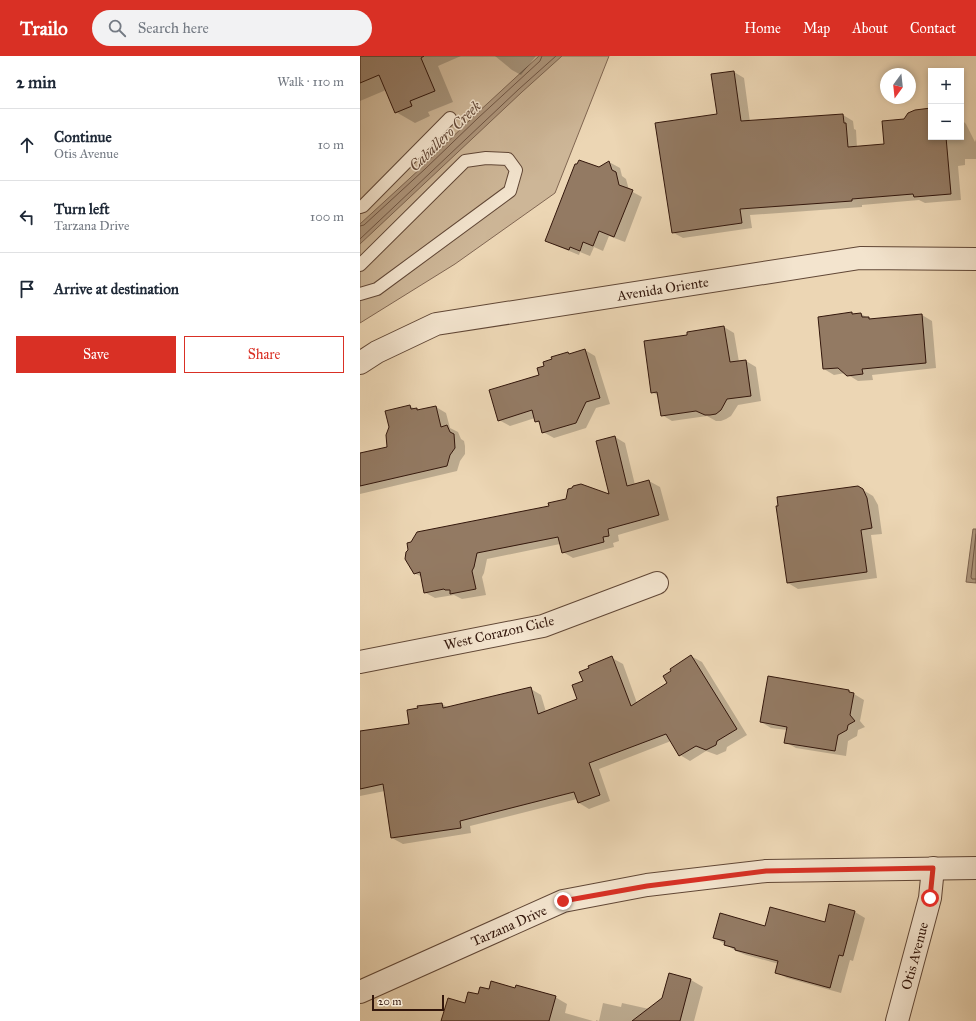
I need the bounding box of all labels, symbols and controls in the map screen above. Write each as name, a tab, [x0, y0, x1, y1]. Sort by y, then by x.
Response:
search box	[92, 10, 372, 46]
text: Trailo	[20, 17, 68, 40]
icon: search	[106, 17, 128, 39]
text: Search here	[138, 19, 209, 37]
text: Home	[744, 20, 781, 37]
text: Map	[803, 20, 830, 37]
text: About	[852, 20, 888, 37]
text: Contact	[910, 20, 956, 37]
north arrow	[880, 68, 916, 104]
map controls	[928, 68, 964, 140]
button: +	[928, 68, 964, 104]
text: 2 min	[16, 72, 56, 93]
text: Walk · 110 m	[277, 74, 344, 90]
water label: Caballero Creek	[405, 97, 485, 175]
button: −	[928, 104, 964, 140]
text: Continue	[54, 128, 112, 146]
icon: ahead	[16, 134, 38, 156]
text: 10 m	[318, 137, 344, 153]
text: Otis Avenue	[54, 146, 119, 162]
text: Turn left	[54, 200, 110, 218]
icon: left	[16, 206, 38, 228]
text: 100 m	[310, 209, 344, 225]
text: Tarzana Drive	[54, 218, 129, 234]
street label: Avenida Oriente	[615, 273, 710, 305]
icon: arrive	[16, 278, 38, 300]
text: Arrive at destination	[54, 280, 179, 298]
button: Save	[16, 336, 176, 373]
button: Share	[184, 336, 344, 373]
street label: West Corazon Cicle	[442, 612, 556, 654]
route start	[921, 889, 939, 907]
route end	[554, 892, 572, 910]
street label: Tarzana Drive	[468, 902, 550, 950]
street label: Otis Avenue	[898, 920, 932, 992]
scale bar	[372, 993, 444, 1012]
text: 20 m	[378, 995, 401, 1008]

